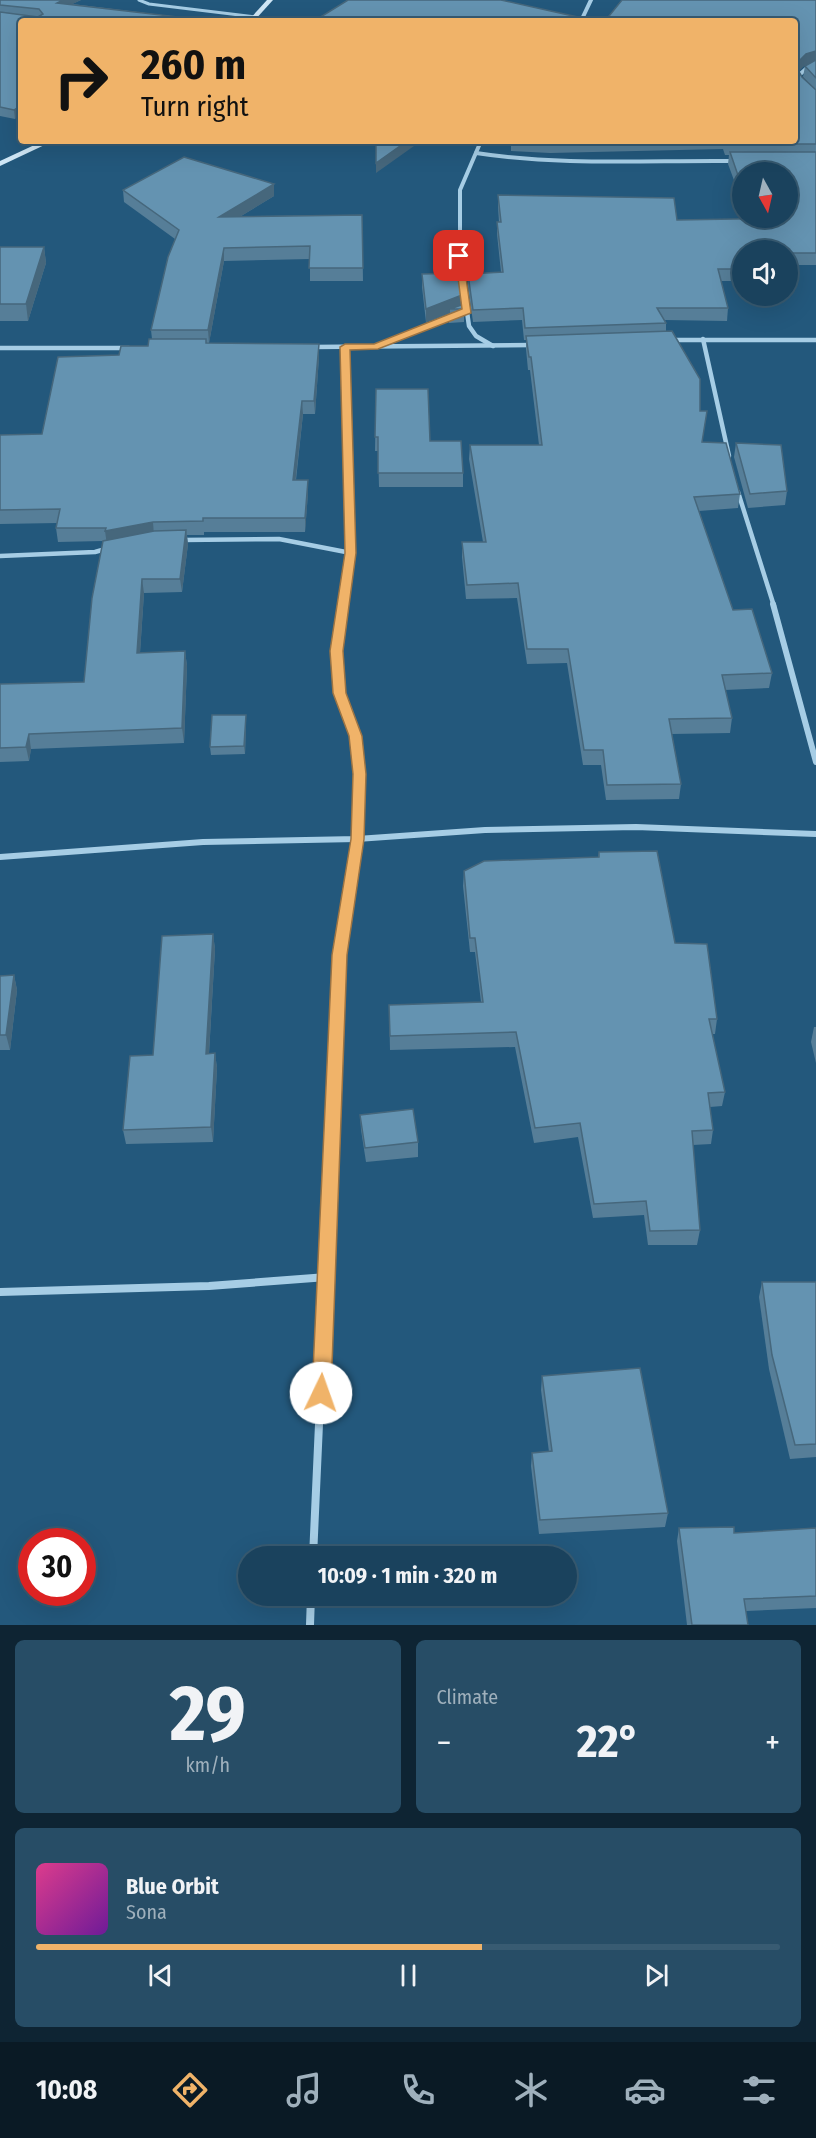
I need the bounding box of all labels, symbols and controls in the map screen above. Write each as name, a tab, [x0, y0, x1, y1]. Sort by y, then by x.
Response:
text: 260 m	[141, 40, 246, 90]
icon: right	[42, 42, 120, 120]
text: Turn right	[141, 91, 249, 123]
north arrow	[732, 162, 798, 228]
map controls	[732, 162, 798, 306]
pin	[433, 230, 484, 281]
icon: arrive	[442, 239, 475, 272]
button: sound	[732, 240, 798, 306]
position arrow	[289, 1361, 353, 1425]
speed limit sign: 30	[18, 1528, 96, 1606]
text: 10:09 · 1 min · 320 m	[318, 1562, 497, 1589]
text: 29	[170, 1667, 246, 1761]
text: Climate	[437, 1685, 498, 1709]
text: 22°	[577, 1715, 640, 1769]
text: −	[437, 1723, 451, 1763]
text: +	[765, 1723, 780, 1763]
text: km/h	[185, 1753, 230, 1777]
text: Blue Orbit	[126, 1873, 219, 1900]
text: Sona	[126, 1900, 167, 1924]
icon: previous	[144, 1959, 177, 1992]
icon: pause	[392, 1959, 425, 1992]
icon: next	[640, 1959, 673, 1992]
icon: directions	[169, 2069, 211, 2111]
icon: music	[283, 2069, 325, 2111]
icon: phone	[397, 2069, 439, 2111]
icon: climate	[510, 2069, 552, 2111]
icon: car	[624, 2069, 666, 2111]
icon: filters	[738, 2069, 780, 2111]
text: 10:08	[36, 2074, 97, 2106]

